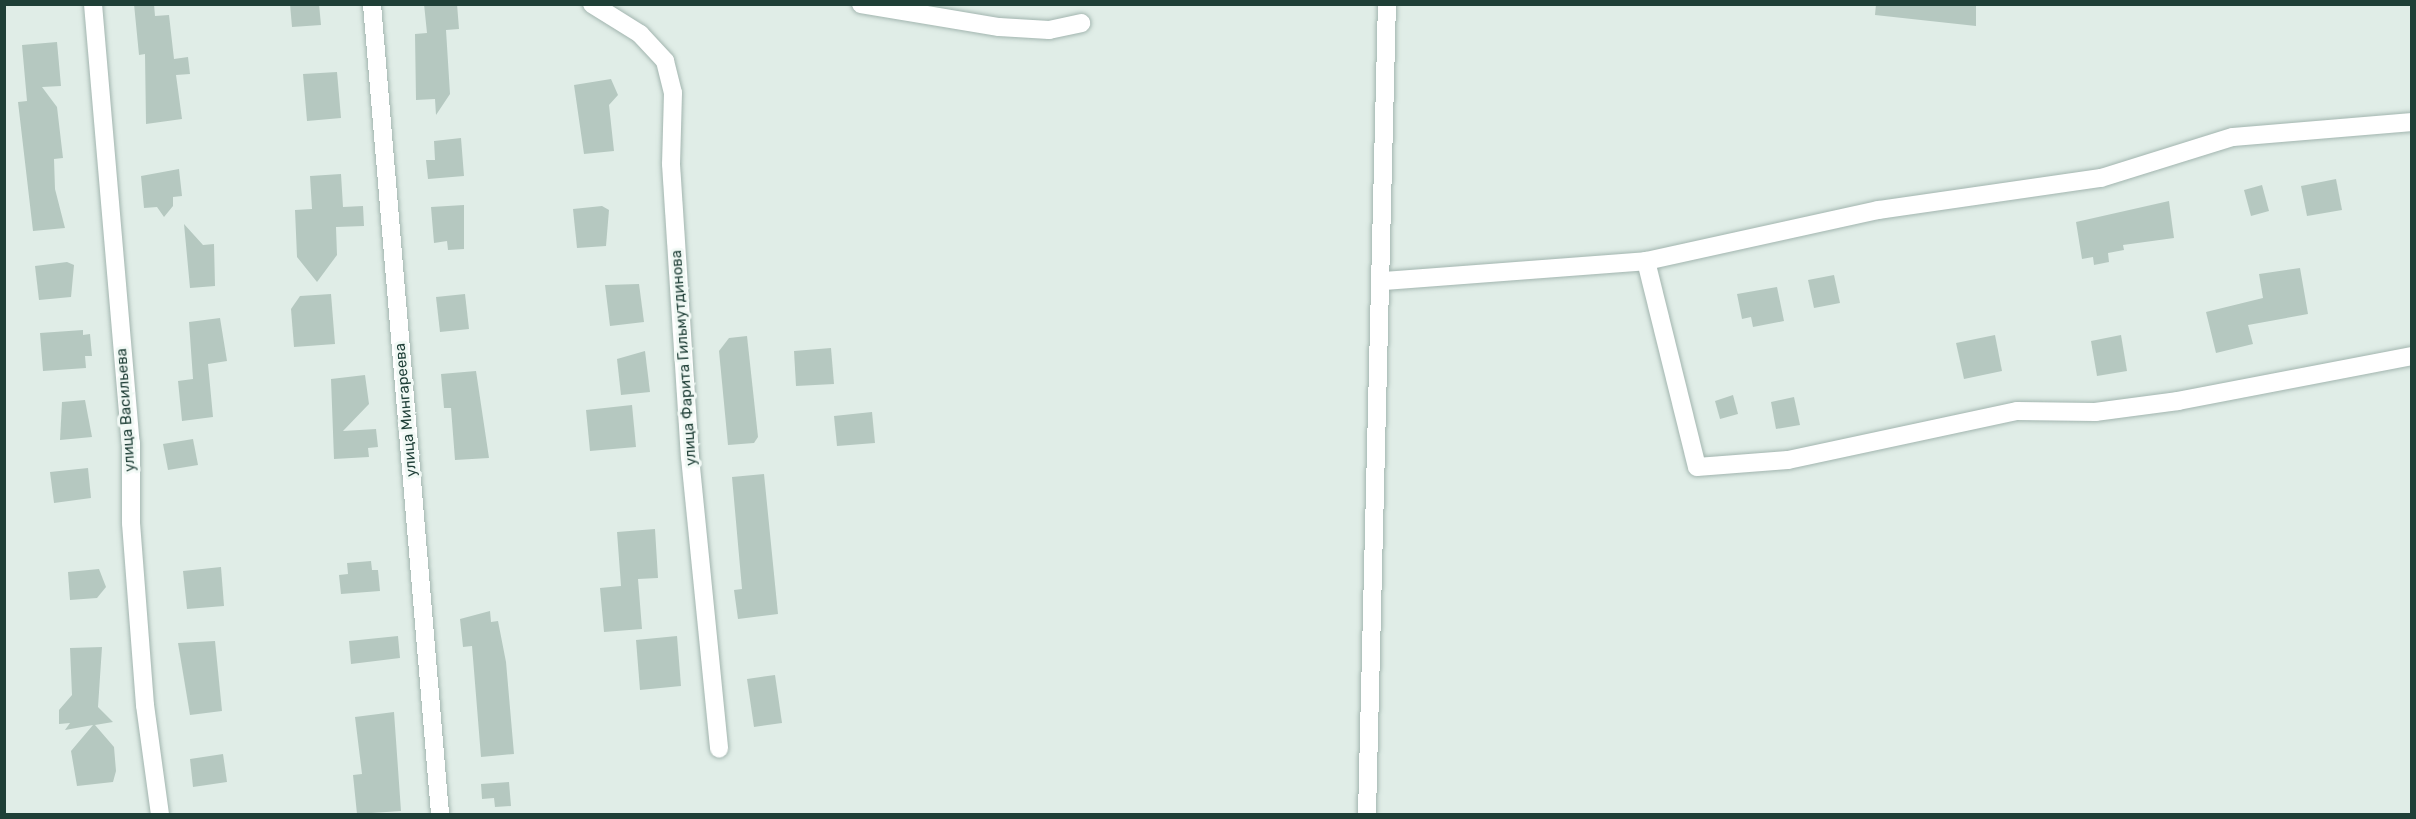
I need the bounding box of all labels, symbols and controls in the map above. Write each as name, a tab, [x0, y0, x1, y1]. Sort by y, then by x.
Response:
street label: улица Фарита Гильмутдинова	[667, 249, 701, 467]
street label: улица Мингареева	[391, 342, 421, 478]
street label: улица Васильева	[113, 348, 139, 472]

